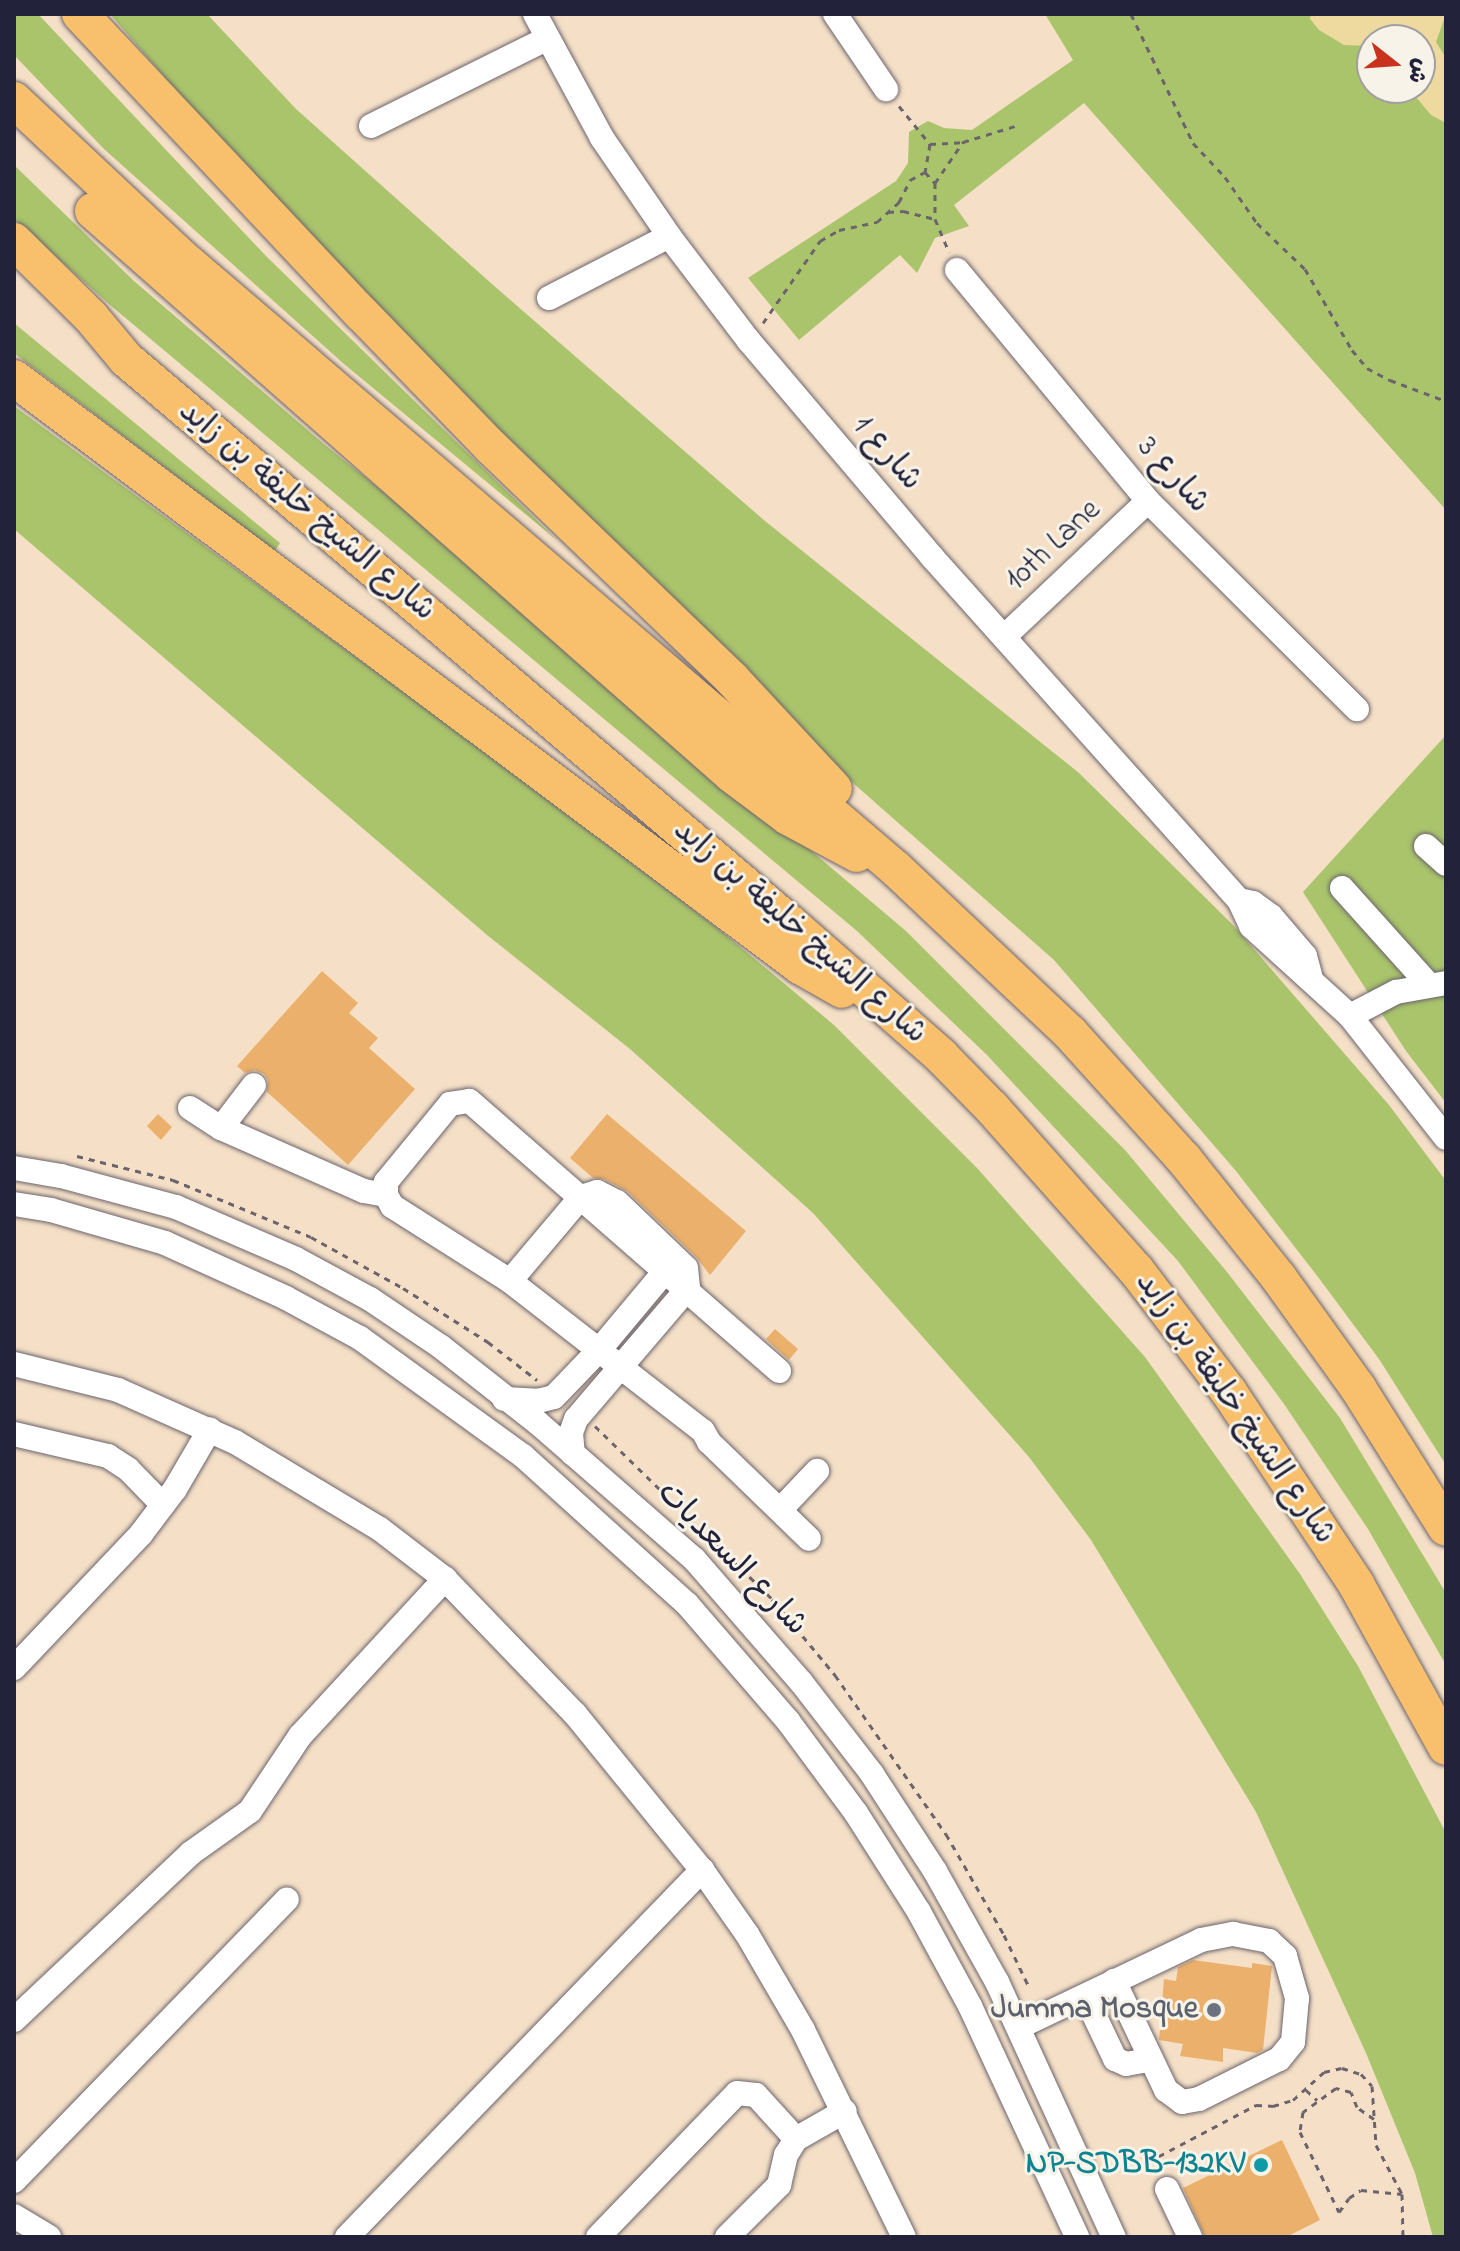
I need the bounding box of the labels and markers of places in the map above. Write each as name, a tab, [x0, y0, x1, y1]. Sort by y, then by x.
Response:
place label: Jumma Mosque	[991, 1991, 1198, 2029]
marker: Jumma Mosque	[1205, 2001, 1223, 2019]
place label: NP-SDBB-132KV	[1026, 2146, 1245, 2184]
marker: NP-SDBB-132KV	[1252, 2156, 1270, 2174]

